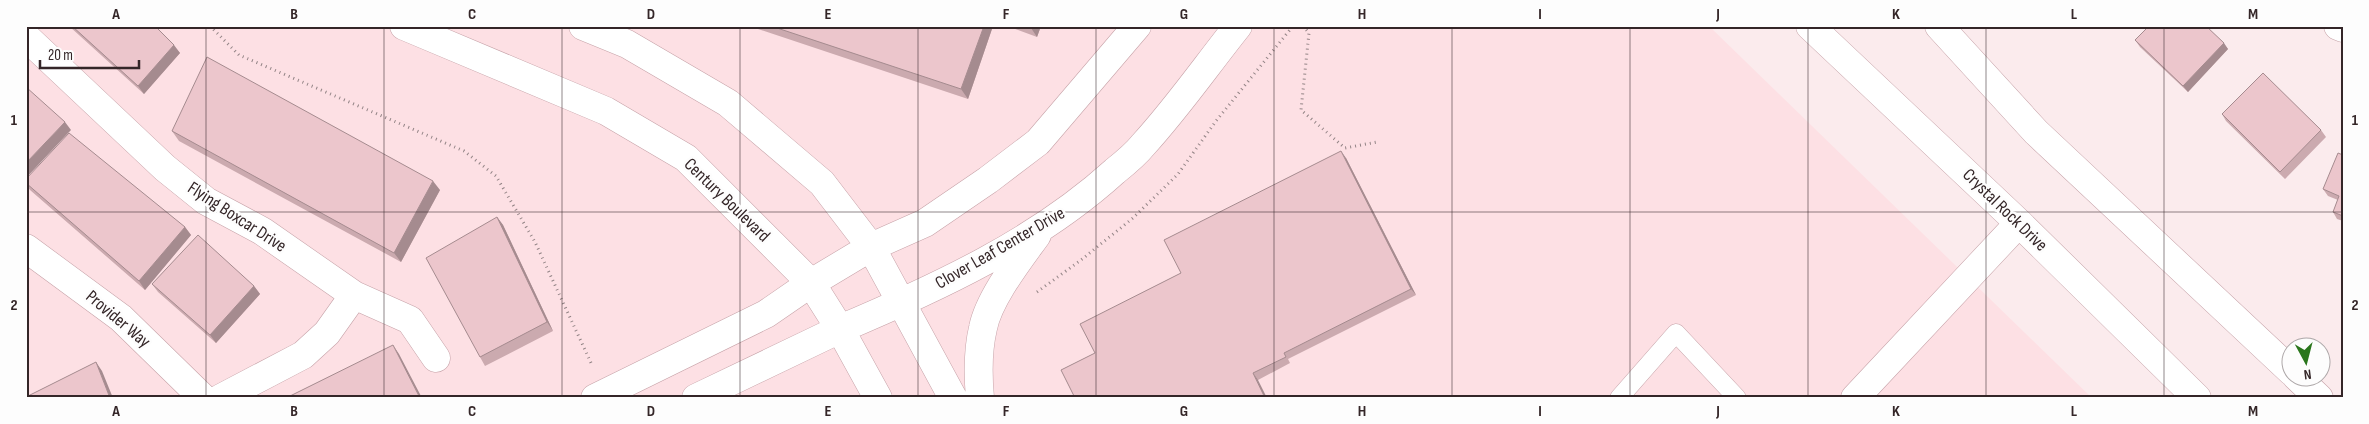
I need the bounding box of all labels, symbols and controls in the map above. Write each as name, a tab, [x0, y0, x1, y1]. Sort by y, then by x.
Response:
text: A	[111, 5, 120, 24]
text: B	[290, 5, 298, 24]
text: C	[468, 5, 476, 24]
text: D	[647, 5, 655, 24]
text: E	[825, 5, 832, 24]
text: F	[1003, 5, 1010, 24]
text: G	[1180, 5, 1188, 24]
text: H	[1358, 5, 1366, 24]
text: I	[1538, 5, 1542, 24]
text: J	[1715, 5, 1720, 24]
text: K	[1892, 5, 1900, 24]
text: L	[2071, 5, 2078, 24]
text: M	[2248, 5, 2258, 24]
scale bar	[40, 38, 139, 70]
text: 20 m	[48, 46, 73, 65]
text: 1	[11, 111, 18, 130]
text: 1	[2352, 111, 2359, 130]
street label: Century Boulevard	[680, 154, 774, 246]
street label: Crystal Rock Drive	[1958, 164, 2052, 256]
street label: Flying Boxcar Drive	[184, 177, 290, 257]
street label: Clover Leaf Center Drive	[932, 202, 1068, 294]
street label: Provider Way	[81, 286, 155, 352]
text: 2	[10, 296, 18, 315]
text: 2	[2351, 296, 2359, 315]
north arrow	[2282, 336, 2332, 386]
text: N	[2303, 366, 2312, 383]
text: A	[111, 402, 120, 421]
text: B	[290, 402, 298, 421]
text: C	[468, 402, 476, 421]
text: D	[647, 402, 655, 421]
text: E	[825, 402, 832, 421]
text: F	[1003, 402, 1010, 421]
text: G	[1180, 402, 1188, 421]
text: H	[1358, 402, 1366, 421]
text: I	[1538, 402, 1542, 421]
text: J	[1715, 402, 1720, 421]
text: K	[1892, 402, 1900, 421]
text: L	[2071, 402, 2078, 421]
text: M	[2248, 402, 2258, 421]

